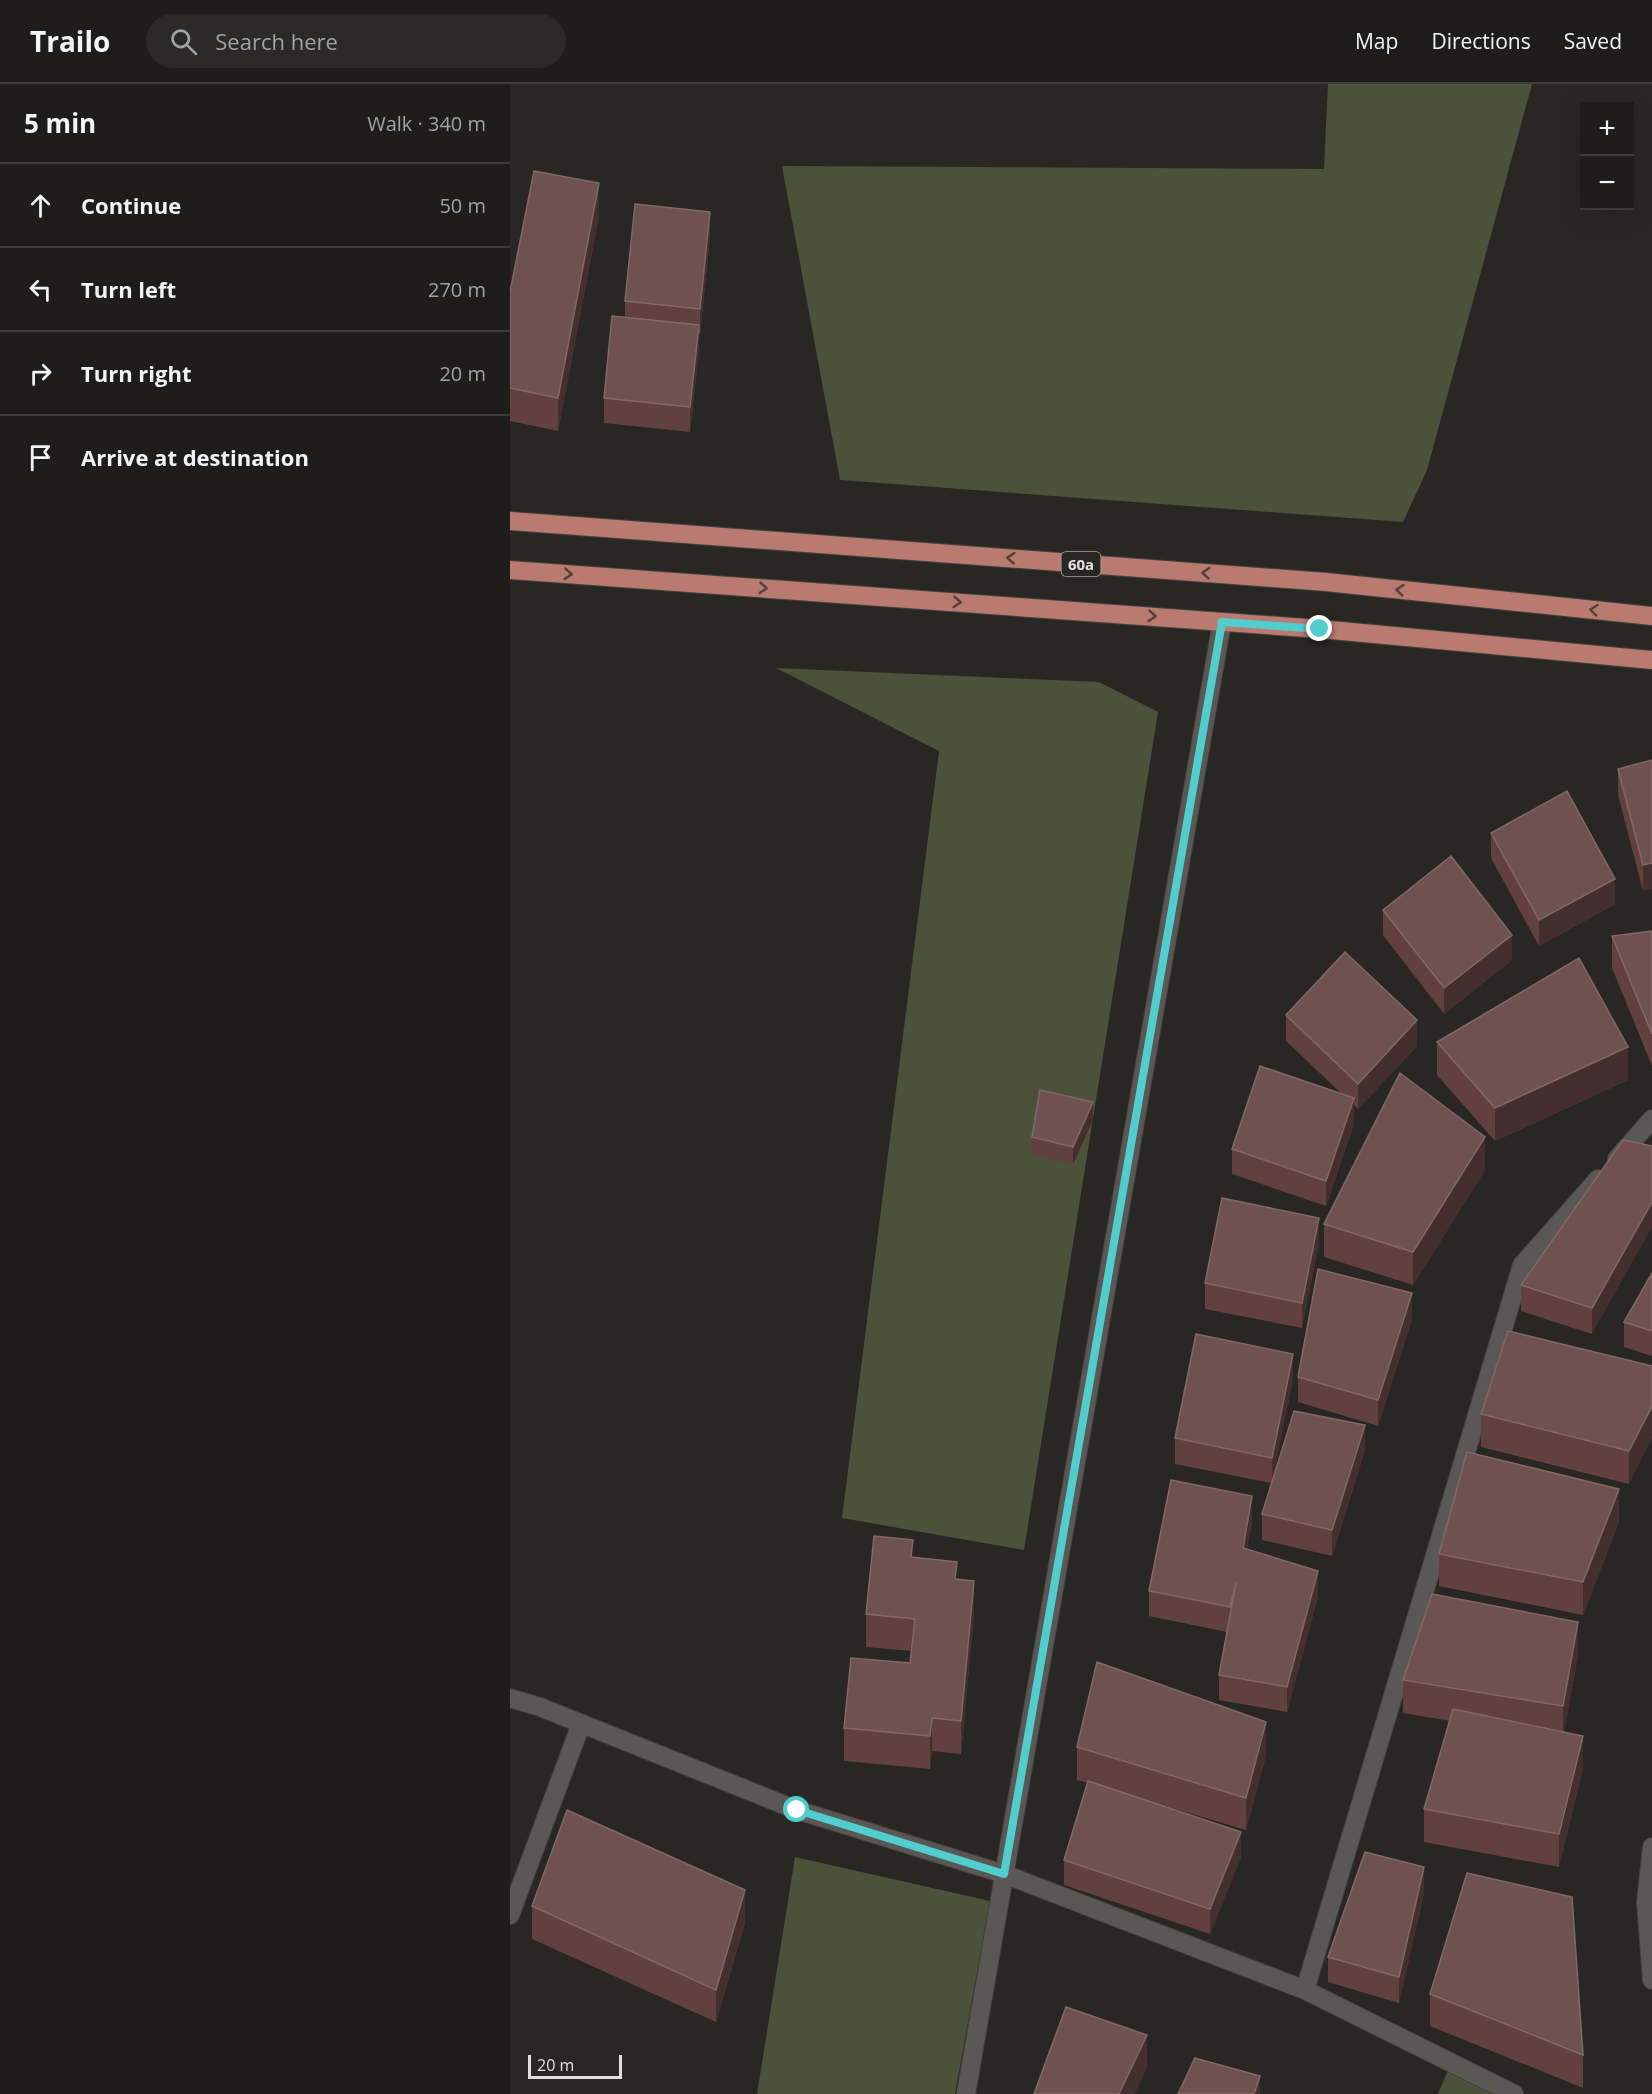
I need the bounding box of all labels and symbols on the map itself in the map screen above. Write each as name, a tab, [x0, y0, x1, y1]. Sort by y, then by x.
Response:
one-way arrow	[1007, 552, 1016, 565]
road number: 60a	[1062, 552, 1100, 576]
one-way arrow	[564, 567, 573, 580]
one-way arrow	[1201, 567, 1210, 580]
one-way arrow	[758, 581, 767, 594]
one-way arrow	[1395, 584, 1404, 596]
one-way arrow	[953, 596, 962, 609]
one-way arrow	[1589, 604, 1598, 616]
one-way arrow	[1147, 610, 1156, 623]
route end	[1306, 615, 1332, 641]
route start	[783, 1796, 809, 1822]
scale bar	[528, 2052, 622, 2080]

